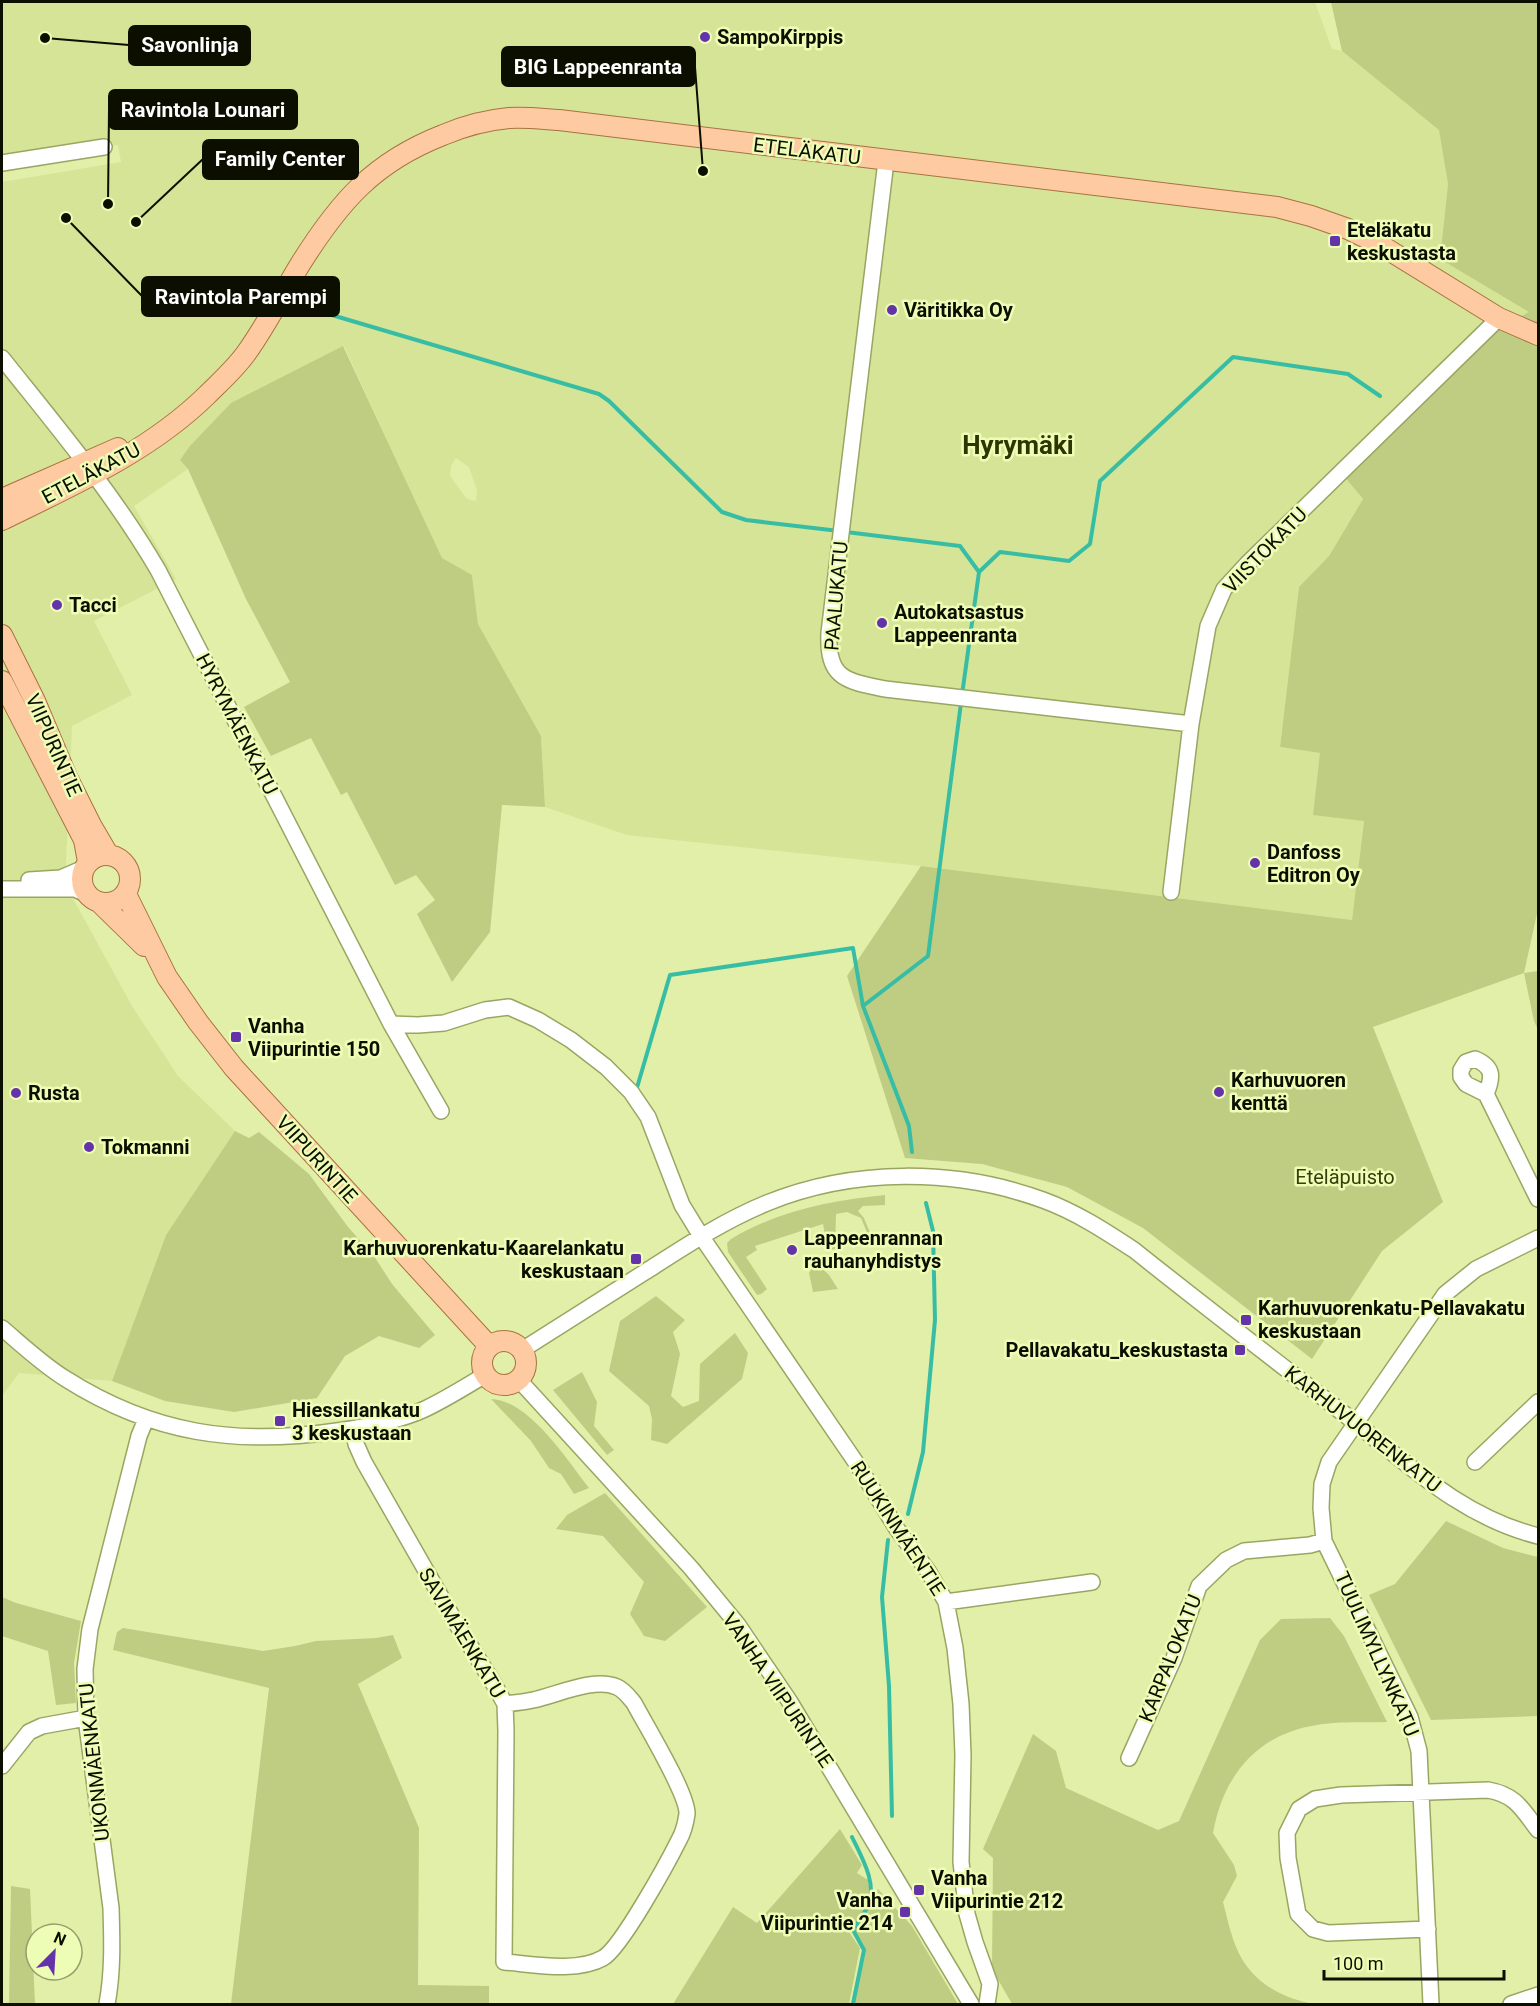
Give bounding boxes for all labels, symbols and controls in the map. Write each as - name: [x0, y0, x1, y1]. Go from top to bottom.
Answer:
- place label: SampoKirppis: [717, 25, 843, 49]
- callout: Savonlinja: [129, 26, 250, 65]
- marker: SampoKirppis: [698, 30, 712, 44]
- text: Savonlinja: [141, 33, 239, 57]
- callout: BIG Lappeenranta: [502, 47, 695, 86]
- text: BIG Lappeenranta: [514, 55, 682, 79]
- callout: Ravintola Lounari: [109, 90, 297, 129]
- text: Ravintola Lounari: [121, 98, 285, 122]
- street label: ETELÄKATU: [752, 133, 862, 169]
- callout: Family Center: [203, 140, 358, 179]
- text: Family Center: [215, 147, 346, 171]
- place label: Eteläkatu keskustasta: [1347, 218, 1456, 265]
- marker: Eteläkatu keskustasta: [1328, 234, 1342, 248]
- callout: Ravintola Parempi: [142, 277, 339, 316]
- text: Ravintola Parempi: [155, 285, 327, 309]
- place label: Väritikka Oy: [904, 298, 1014, 322]
- marker: Väritikka Oy: [885, 303, 899, 317]
- district label: Hyrymäki: [962, 430, 1074, 460]
- street label: ETELÄKATU: [38, 437, 144, 509]
- street label: VIISTOKATU: [1218, 502, 1312, 598]
- street label: PAALUKATU: [819, 540, 853, 652]
- place label: Tacci: [69, 593, 117, 617]
- marker: Tacci: [50, 598, 64, 612]
- place label: Autokatsastus Lappeenranta: [894, 600, 1024, 647]
- marker: Autokatsastus Lappeenranta: [875, 616, 889, 630]
- street label: HYRYMÄENKATU: [191, 649, 283, 799]
- street label: VIIPURINTIE: [21, 690, 87, 800]
- place label: Danfoss Editron Oy: [1267, 840, 1361, 887]
- marker: Danfoss Editron Oy: [1248, 856, 1262, 870]
- place label: Vanha Viipurintie 150: [248, 1014, 380, 1061]
- marker: Vanha Viipurintie 150: [229, 1030, 243, 1044]
- place label: Karhuvuoren kenttä: [1231, 1068, 1346, 1115]
- place label: Rusta: [28, 1081, 80, 1105]
- marker: Karhuvuoren kenttä: [1212, 1085, 1226, 1099]
- marker: Rusta: [9, 1086, 23, 1100]
- street label: VIIPURINTIE: [271, 1110, 363, 1208]
- place label: Tokmanni: [101, 1135, 189, 1159]
- marker: Tokmanni: [82, 1140, 96, 1154]
- park label: Eteläpuisto: [1295, 1165, 1395, 1189]
- place label: Lappeenrannan rauhanyhdistys: [804, 1226, 943, 1273]
- place label: Karhuvuorenkatu-Kaarelankatu keskustaan: [343, 1236, 624, 1283]
- marker: Lappeenrannan rauhanyhdistys: [785, 1243, 799, 1257]
- marker: Karhuvuorenkatu-Kaarelankatu keskustaan: [629, 1252, 643, 1266]
- place label: Karhuvuorenkatu-Pellavakatu keskustaan: [1258, 1296, 1525, 1343]
- marker: Karhuvuorenkatu-Pellavakatu keskustaan: [1239, 1313, 1253, 1327]
- place label: Pellavakatu_keskustasta: [1005, 1338, 1228, 1362]
- marker: Pellavakatu_keskustasta: [1233, 1343, 1247, 1357]
- street label: KARHUVUORENKATU: [1280, 1360, 1446, 1498]
- place label: Hiessillankatu 3 keskustaan: [292, 1398, 420, 1445]
- marker: Hiessillankatu 3 keskustaan: [273, 1414, 287, 1428]
- street label: RUUKINMÄENTIE: [846, 1456, 950, 1600]
- street label: SAVIMÄENKATU: [414, 1563, 510, 1703]
- street label: TUULIMYLLYNKATU: [1330, 1568, 1424, 1740]
- street label: KARPALOKATU: [1134, 1591, 1206, 1725]
- street label: VANHA VIIPURINTIE: [717, 1608, 839, 1772]
- street label: UKONMÄENKATU: [74, 1682, 114, 1842]
- place label: Vanha Viipurintie 212: [931, 1866, 1063, 1913]
- marker: Vanha Viipurintie 212: [912, 1883, 926, 1897]
- place label: Vanha Viipurintie 214: [761, 1888, 893, 1935]
- marker: Vanha Viipurintie 214: [898, 1905, 912, 1919]
- north arrow: [24, 1922, 84, 1982]
- text: N: [51, 1928, 69, 1950]
- scale bar: [1324, 1943, 1504, 1981]
- text: 100 m: [1333, 1953, 1384, 1974]

